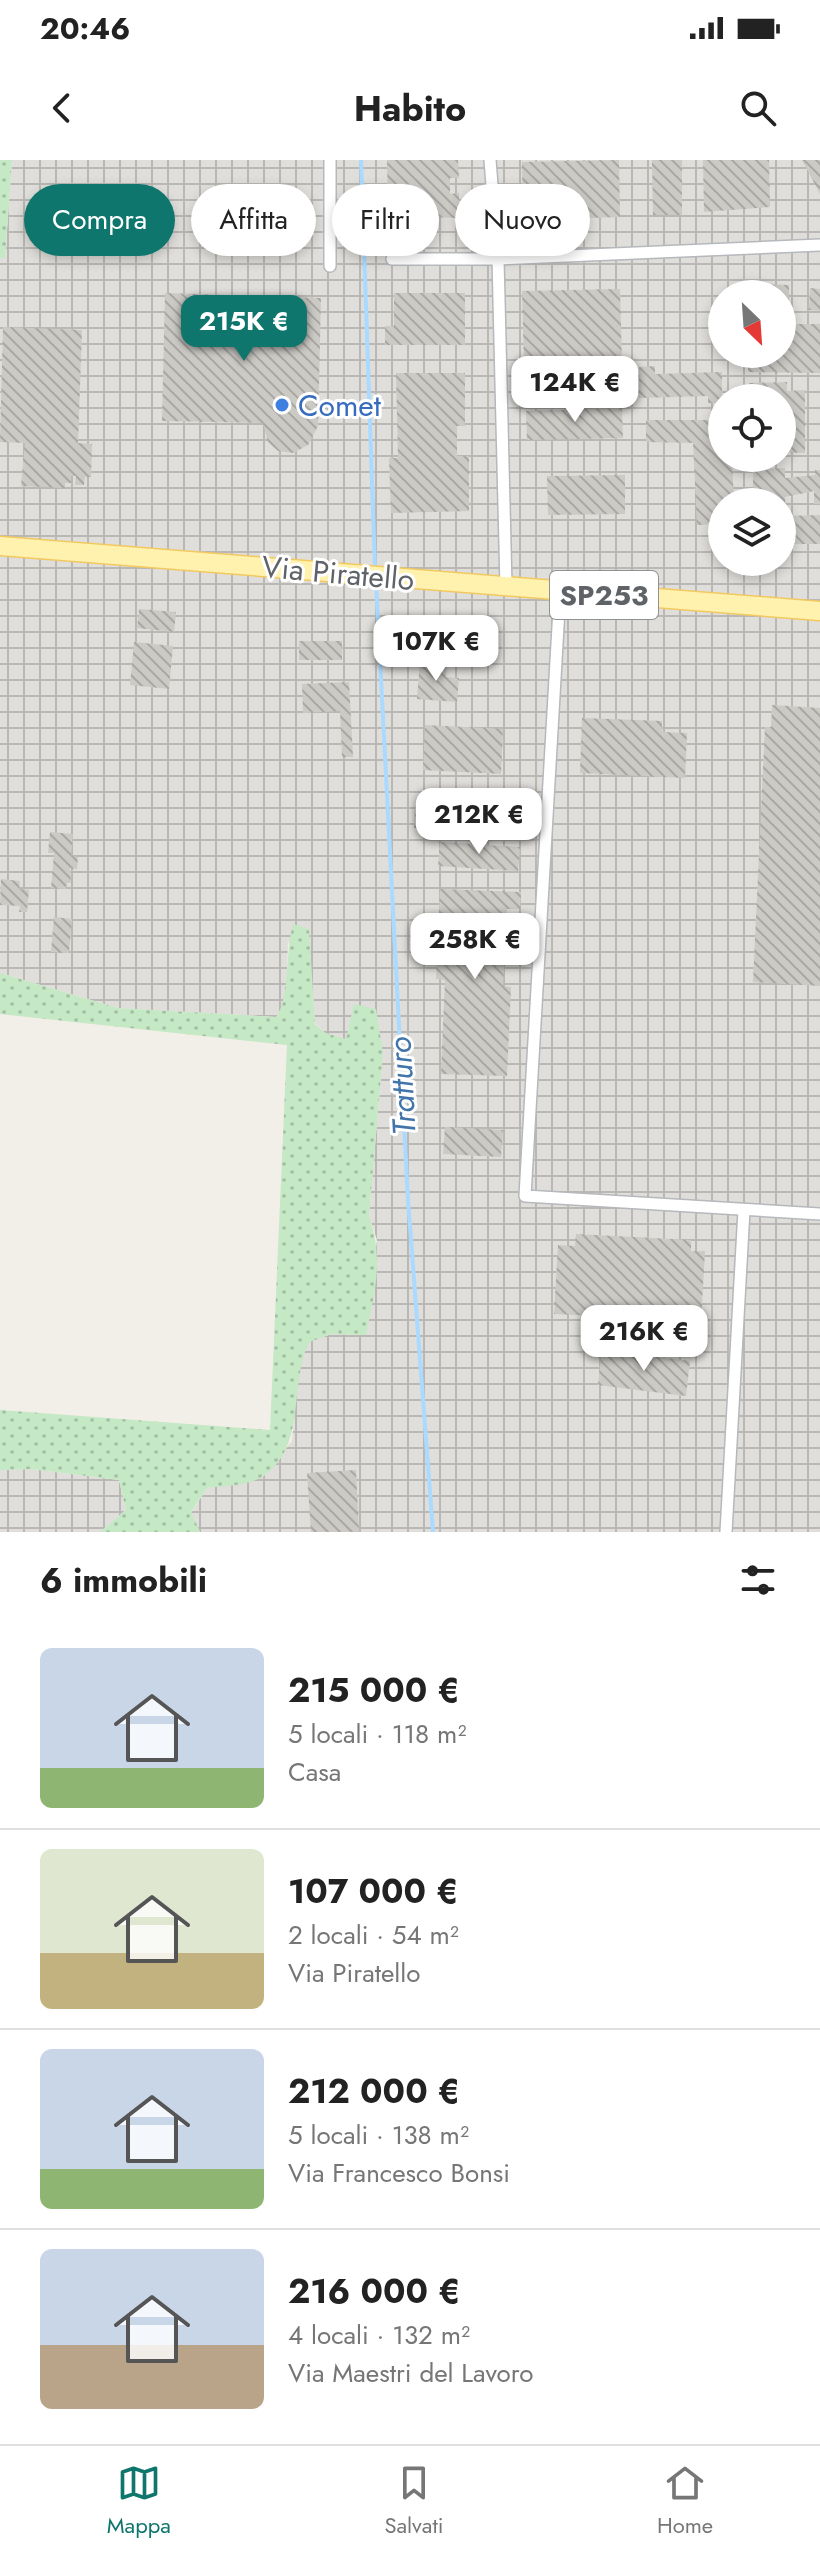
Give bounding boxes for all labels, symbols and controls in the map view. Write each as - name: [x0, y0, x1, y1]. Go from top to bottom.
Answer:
- text: 20:46: [40, 7, 130, 50]
- text: Habito: [354, 82, 466, 134]
- icon: back: [40, 86, 84, 130]
- icon: search: [736, 86, 780, 130]
- chip: Compra: [24, 184, 175, 256]
- chip: Affitta: [191, 184, 316, 256]
- chip: Filtri: [332, 184, 439, 256]
- chip: Nuovo: [455, 184, 590, 256]
- north arrow: [708, 280, 796, 368]
- map controls: [708, 280, 796, 576]
- pin: 215K €: [179, 295, 309, 363]
- text: 215K €: [199, 302, 289, 340]
- pin: 124K €: [510, 356, 640, 424]
- text: 124K €: [529, 363, 621, 401]
- place label: Comet: [298, 384, 382, 427]
- button: locate: [708, 384, 796, 472]
- marker: Comet: [273, 396, 291, 414]
- button: layers: [708, 488, 796, 576]
- street label: Via Piratello: [260, 545, 416, 601]
- road number: SP253: [550, 571, 658, 619]
- pin: 107K €: [371, 615, 501, 683]
- text: 107K €: [391, 622, 481, 660]
- pin: 212K €: [414, 788, 544, 856]
- text: 212K €: [434, 795, 524, 833]
- pin: 258K €: [410, 913, 540, 981]
- text: 258K €: [428, 920, 522, 958]
- water label: Tratturo: [376, 1036, 428, 1136]
- pin: 216K €: [579, 1305, 709, 1373]
- text: 216K €: [599, 1312, 689, 1350]
- text: 6 immobili: [40, 1556, 207, 1605]
- icon: filters: [736, 1558, 780, 1602]
- text: 215 000 €: [288, 1666, 460, 1715]
- icon: home: [104, 1680, 200, 1776]
- text: 5 locali · 118 m²: [288, 1715, 466, 1753]
- text: Casa: [288, 1753, 341, 1791]
- text: 107 000 €: [288, 1867, 459, 1916]
- icon: home: [104, 1881, 200, 1977]
- text: 2 locali · 54 m²: [288, 1916, 459, 1954]
- text: Via Piratello: [288, 1954, 420, 1992]
- text: 212 000 €: [288, 2067, 460, 2116]
- icon: home: [104, 2081, 200, 2177]
- text: 5 locali · 138 m²: [288, 2116, 469, 2154]
- text: Via Francesco Bonsi: [288, 2154, 510, 2192]
- text: 216 000 €: [288, 2267, 461, 2316]
- icon: home: [104, 2281, 200, 2377]
- text: 4 locali · 132 m²: [288, 2316, 470, 2354]
- text: Via Maestri del Lavoro: [288, 2354, 533, 2392]
- tab: Mappa: [107, 2461, 171, 2541]
- tab: Salvati: [384, 2461, 443, 2541]
- tab: Home: [657, 2461, 713, 2541]

